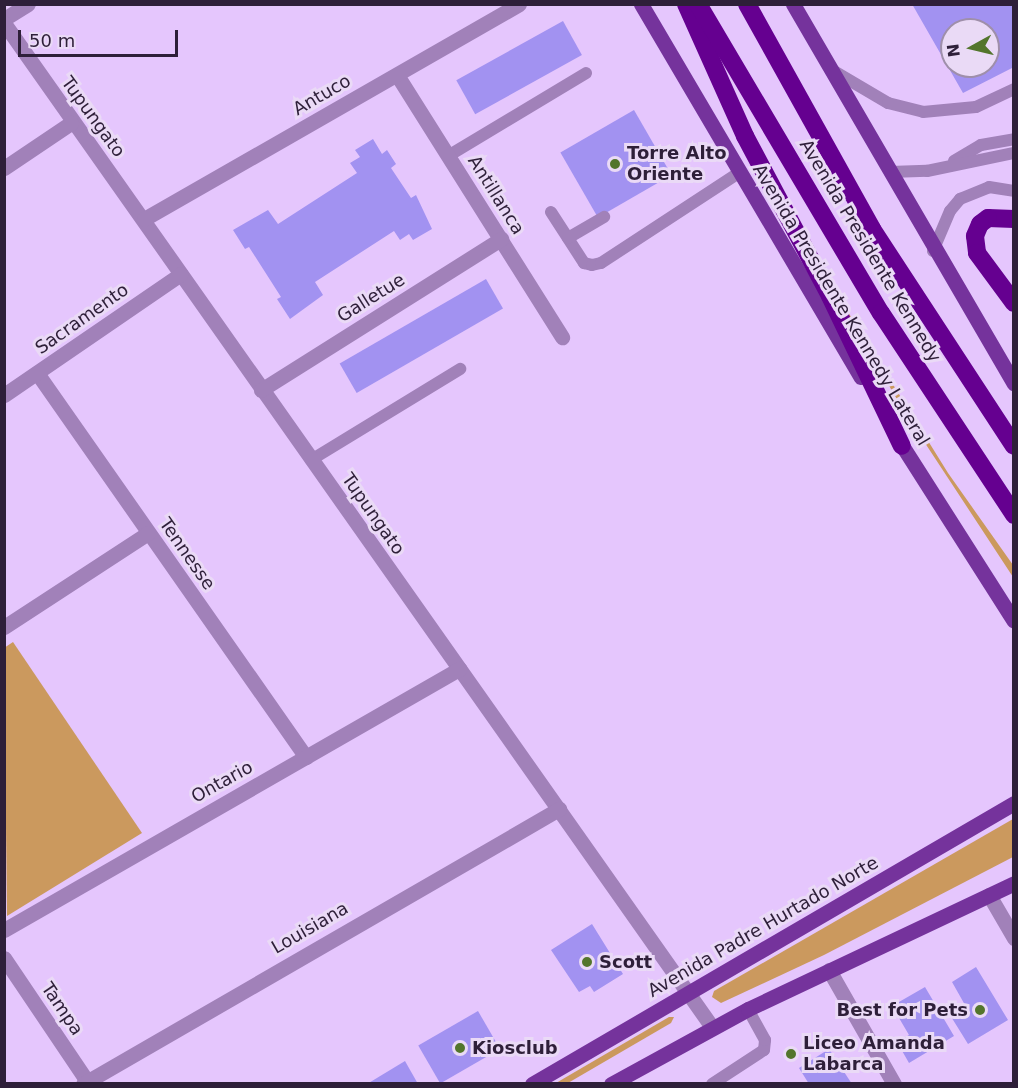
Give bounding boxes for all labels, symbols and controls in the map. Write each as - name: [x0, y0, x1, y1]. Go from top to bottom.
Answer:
- scale bar: [21, 18, 182, 56]
- north arrow: [940, 18, 1000, 78]
- text: 50 m: [29, 30, 75, 51]
- text: N: [943, 42, 964, 58]
- street label: Antuco: [289, 70, 355, 120]
- street label: Tupungato: [57, 72, 129, 162]
- street label: Avenida Presidente Kennedy: [795, 136, 945, 366]
- place label: Torre Alto Oriente: [627, 143, 727, 186]
- street label: Antillanca: [463, 151, 529, 239]
- marker: Torre Alto Oriente: [608, 157, 622, 171]
- street label: Avenida Presidente Kennedy Lateral: [748, 160, 934, 450]
- street label: Galletue: [333, 269, 409, 327]
- street label: Sacramento: [31, 279, 133, 359]
- street label: Tupungato: [337, 469, 409, 559]
- street label: Tennesse: [154, 514, 220, 594]
- street label: Ontario: [187, 756, 257, 808]
- street label: Avenida Padre Hurtado Norte: [644, 852, 882, 1002]
- street label: Louisiana: [268, 897, 352, 959]
- place label: Scott: [599, 951, 652, 973]
- marker: Scott: [580, 955, 594, 969]
- street label: Tampa: [37, 978, 87, 1040]
- place label: Best for Pets: [836, 999, 968, 1021]
- marker: Best for Pets: [973, 1003, 987, 1017]
- place label: Liceo Amanda Labarca: [803, 1033, 945, 1076]
- place label: Kiosclub: [472, 1037, 558, 1059]
- marker: Kiosclub: [453, 1041, 467, 1055]
- marker: Liceo Amanda Labarca: [784, 1047, 798, 1061]

